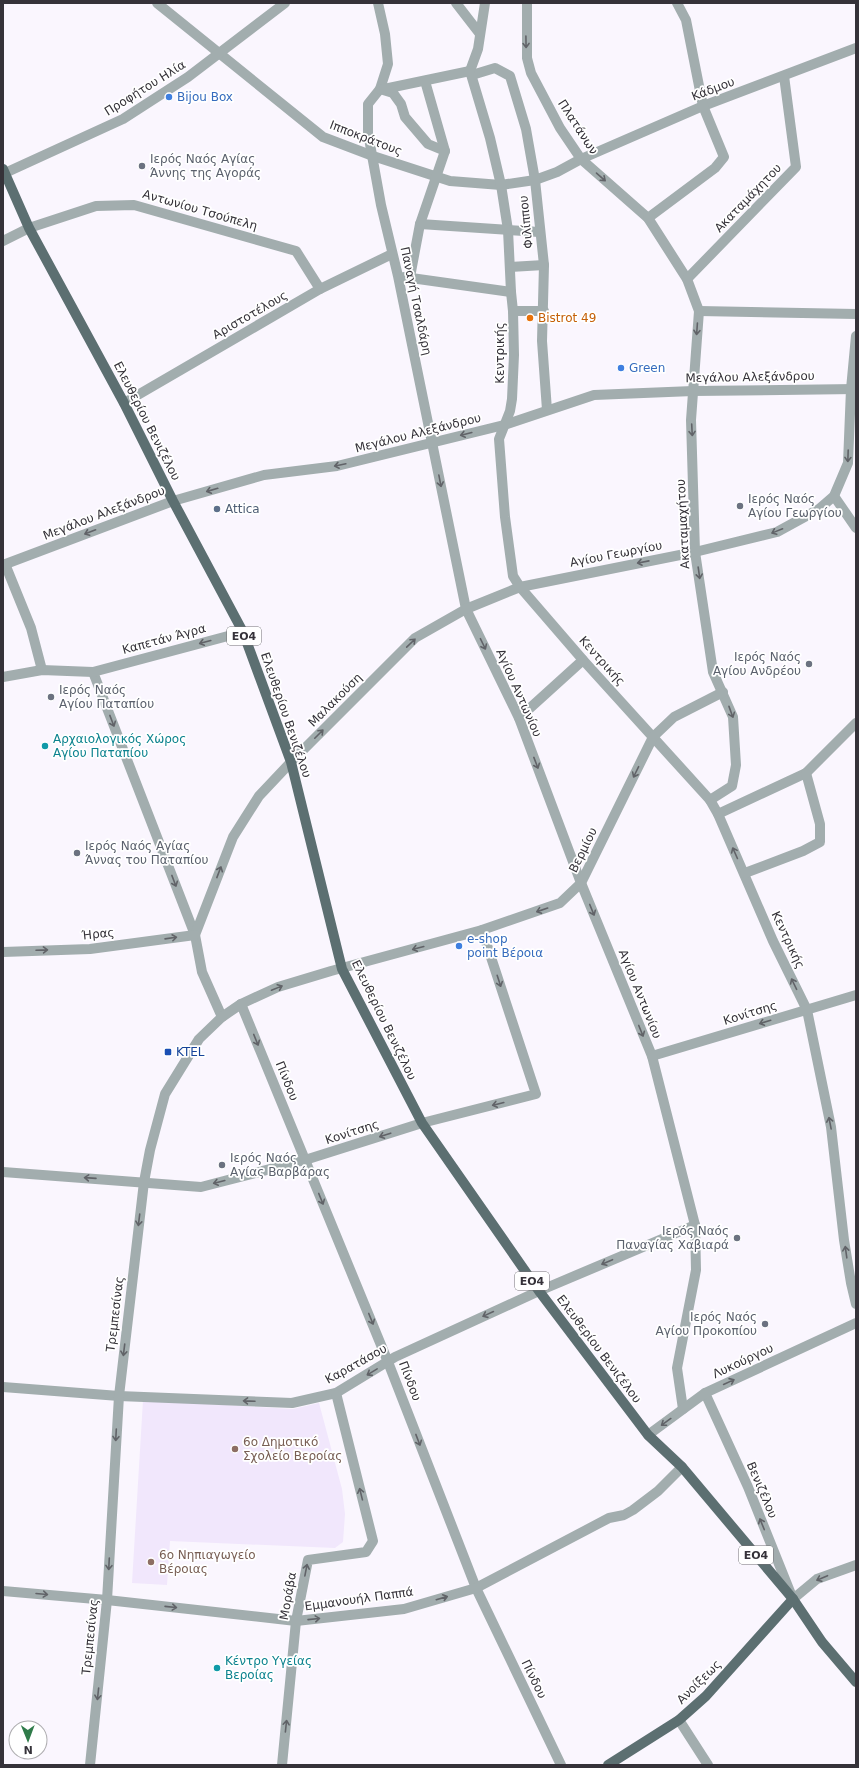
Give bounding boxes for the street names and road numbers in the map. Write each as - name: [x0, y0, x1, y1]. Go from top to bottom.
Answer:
- street label: Προφήτου Ηλία: [102, 57, 188, 119]
- street label: Κάδμου: [689, 74, 737, 104]
- street label: Πλατάνων: [555, 97, 601, 157]
- street label: Ιπποκράτους: [328, 118, 404, 158]
- street label: Ακαταμάχητου: [712, 161, 784, 235]
- street label: Αντωνίου Τσούπελη: [141, 187, 259, 233]
- street label: Φιλίππου: [516, 195, 536, 249]
- street label: Παναγή Τσαλδάρη: [398, 246, 434, 356]
- street label: Αριστοτέλους: [210, 288, 290, 342]
- street label: Κεντρικής: [493, 322, 507, 384]
- street label: Ελευθερίου Βενιζέλου: [111, 359, 183, 483]
- street label: Μεγάλου Αλεξάνδρου: [685, 369, 815, 385]
- street label: Μεγάλου Αλεξάνδρου: [354, 411, 483, 455]
- street label: Ακαταμαχήτου: [674, 479, 692, 569]
- street label: Μεγάλου Αλεξάνδρου: [41, 483, 167, 543]
- street label: Αγίου Γεωργίου: [569, 538, 663, 570]
- street label: Καπετάν Άγρα: [121, 621, 207, 657]
- road number: ΕΟ4: [227, 627, 261, 645]
- street label: Κεντρικής: [576, 633, 628, 689]
- street label: Αγίου Αντωνίου: [493, 647, 545, 739]
- street label: Ελευθερίου Βενιζέλου: [258, 651, 314, 780]
- street label: Μαλακούση: [305, 670, 365, 730]
- street label: Βερμίου: [566, 825, 600, 875]
- street label: Κεντρικής: [769, 909, 807, 971]
- street label: Ήρας: [80, 925, 115, 943]
- street label: Αγίου Αντωνίου: [616, 947, 664, 1041]
- street label: Ελευθερίου Βενιζέλου: [349, 958, 419, 1082]
- street label: Κονίτσης: [721, 998, 779, 1028]
- street label: Πίνδου: [273, 1059, 301, 1103]
- street label: Κονίτσης: [323, 1117, 381, 1147]
- road number: ΕΟ4: [515, 1272, 549, 1290]
- street label: Τρεμπεσίνας: [103, 1275, 127, 1354]
- street label: Ελευθερίου Βενιζέλου: [554, 1292, 644, 1406]
- street label: Καρατάσου: [323, 1341, 389, 1387]
- street label: Λυκούργου: [710, 1341, 776, 1381]
- street label: Πίνδου: [396, 1359, 424, 1403]
- street label: Βενιζέλου: [744, 1460, 780, 1520]
- road number: ΕΟ4: [739, 1546, 773, 1564]
- street label: Μοράβα: [277, 1571, 299, 1621]
- street label: Εμμανουήλ Παππά: [304, 1584, 414, 1614]
- street label: Τρεμπεσίνας: [79, 1598, 101, 1677]
- street label: Πίνδου: [519, 1657, 549, 1701]
- street label: Ανοίξεως: [674, 1657, 724, 1707]

